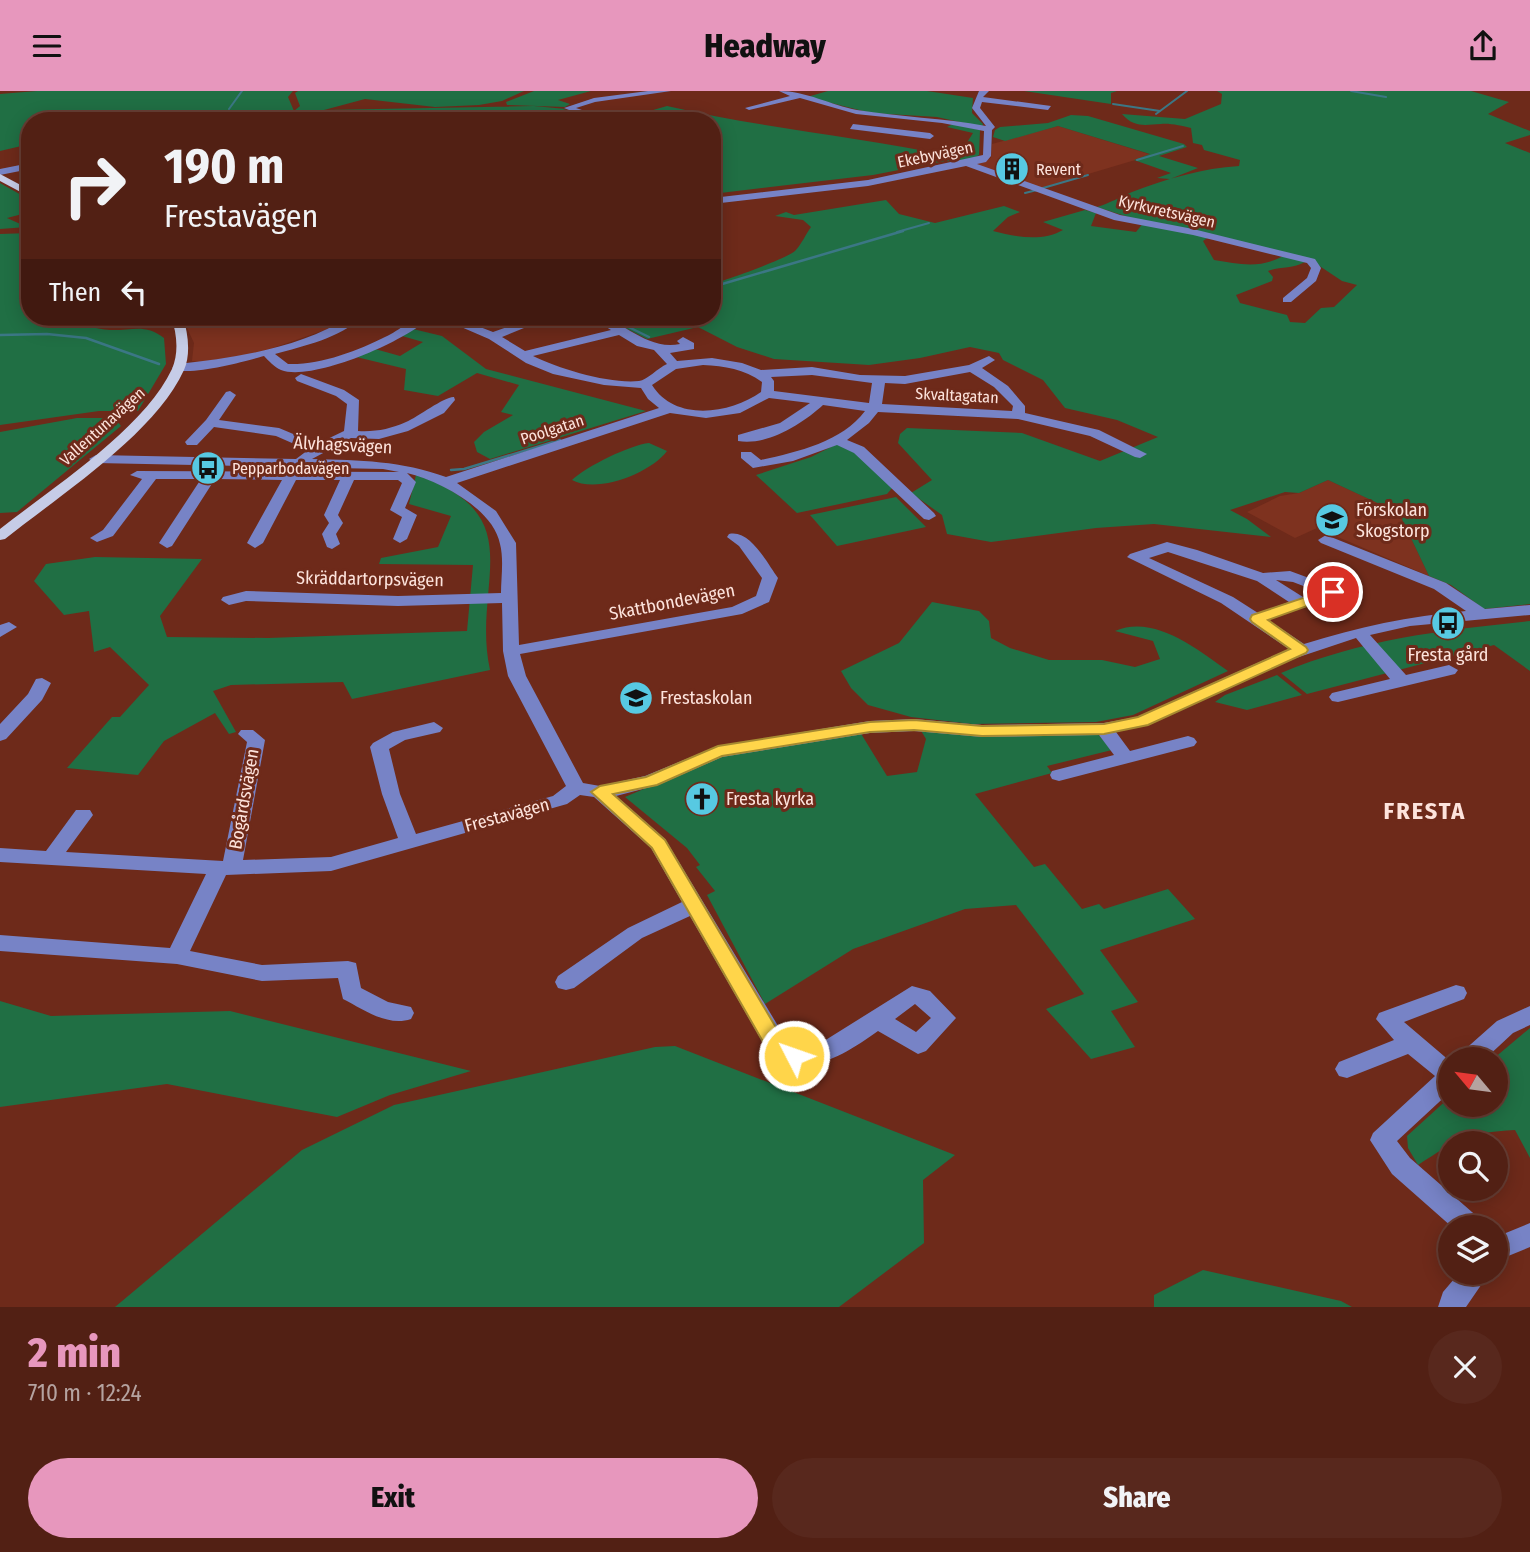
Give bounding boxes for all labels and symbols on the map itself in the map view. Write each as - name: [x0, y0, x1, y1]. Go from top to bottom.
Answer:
- street label: Ekebyvägen: [896, 137, 974, 172]
- building icon: Revent: [993, 150, 1031, 188]
- place label: Revent: [1036, 160, 1082, 179]
- street label: Kyrkvretsvägen: [1117, 191, 1217, 232]
- street label: Vallentunavägen: [56, 383, 149, 469]
- street label: Skvaltagatan: [915, 384, 999, 407]
- street label: Poolgatan: [518, 410, 586, 449]
- street label: Älvhagsvägen: [293, 431, 393, 459]
- bus stop icon: Pepparbodavägen: [189, 449, 227, 487]
- place label: Pepparbodavägen: [232, 459, 349, 478]
- place label: Förskolan Skogstorp: [1356, 499, 1430, 542]
- school or university icon: Förskolan Skogstorp: [1313, 501, 1351, 539]
- pin: [1303, 562, 1363, 622]
- street label: Skräddartorpsvägen: [296, 567, 444, 591]
- street label: Skattbondevägen: [607, 579, 737, 625]
- bus stop icon: Fresta gård: [1429, 604, 1467, 642]
- place label: Fresta gård: [1408, 644, 1488, 666]
- school or university icon: Frestaskolan: [617, 679, 655, 717]
- place label: Frestaskolan: [660, 687, 752, 709]
- street label: Bogårdsvägen: [224, 747, 264, 851]
- church icon: Fresta kyrka: [683, 780, 721, 818]
- place label: Fresta kyrka: [726, 788, 814, 810]
- street label: Frestavägen: [462, 793, 552, 837]
- district label: FRESTA: [1384, 797, 1466, 825]
- position arrow: [757, 1019, 831, 1093]
- north arrow: [1438, 1047, 1508, 1117]

